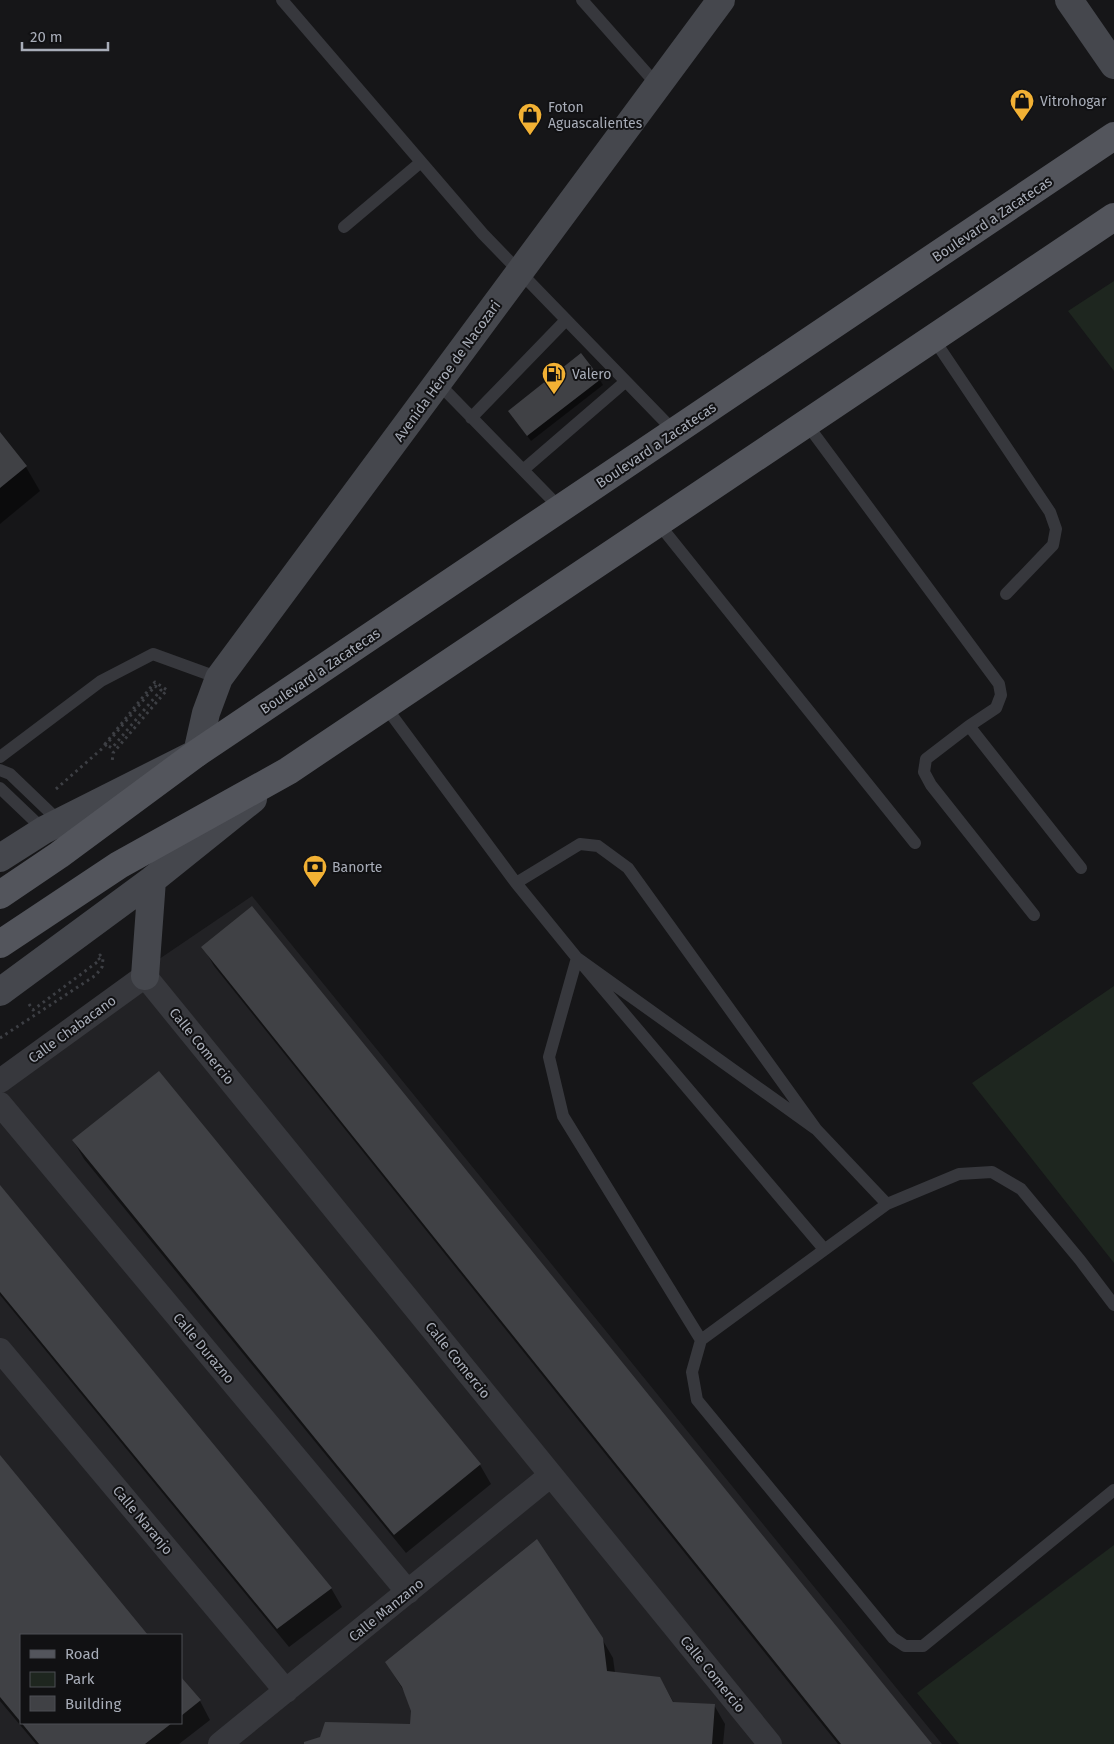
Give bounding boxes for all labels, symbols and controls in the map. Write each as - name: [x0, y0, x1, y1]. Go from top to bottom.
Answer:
- scale bar: [22, 20, 109, 52]
- text: 20 m: [30, 28, 63, 46]
- shop icon: Vitrohogar: [1009, 88, 1035, 122]
- place label: Vitrohogar: [1040, 93, 1107, 110]
- place label: Foton Aguascalientes: [548, 99, 643, 132]
- shop icon: Foton Aguascalientes: [517, 102, 543, 136]
- street label: Boulevard a Zacatecas: [929, 173, 1056, 266]
- street label: Avenida Héroe de Nacozari: [390, 297, 504, 445]
- fuel station icon: Valero: [541, 361, 567, 395]
- place label: Valero: [572, 366, 612, 383]
- street label: Boulevard a Zacatecas: [593, 399, 720, 492]
- street label: Boulevard a Zacatecas: [257, 625, 384, 718]
- bank icon: Banorte: [302, 854, 328, 888]
- place label: Banorte: [332, 859, 382, 876]
- street label: Calle Chabacano: [25, 992, 120, 1067]
- street label: Calle Comercio: [165, 1005, 238, 1088]
- street label: Calle Durazno: [169, 1310, 238, 1387]
- street label: Calle Comercio: [421, 1319, 494, 1402]
- street label: Calle Naranjo: [109, 1482, 176, 1558]
- street label: Calle Manzano: [346, 1575, 427, 1646]
- street label: Calle Comercio: [676, 1633, 749, 1716]
- legend: [20, 1634, 182, 1724]
- text: Road: [65, 1645, 100, 1663]
- text: Park: [65, 1670, 95, 1688]
- text: Building: [65, 1695, 121, 1713]

